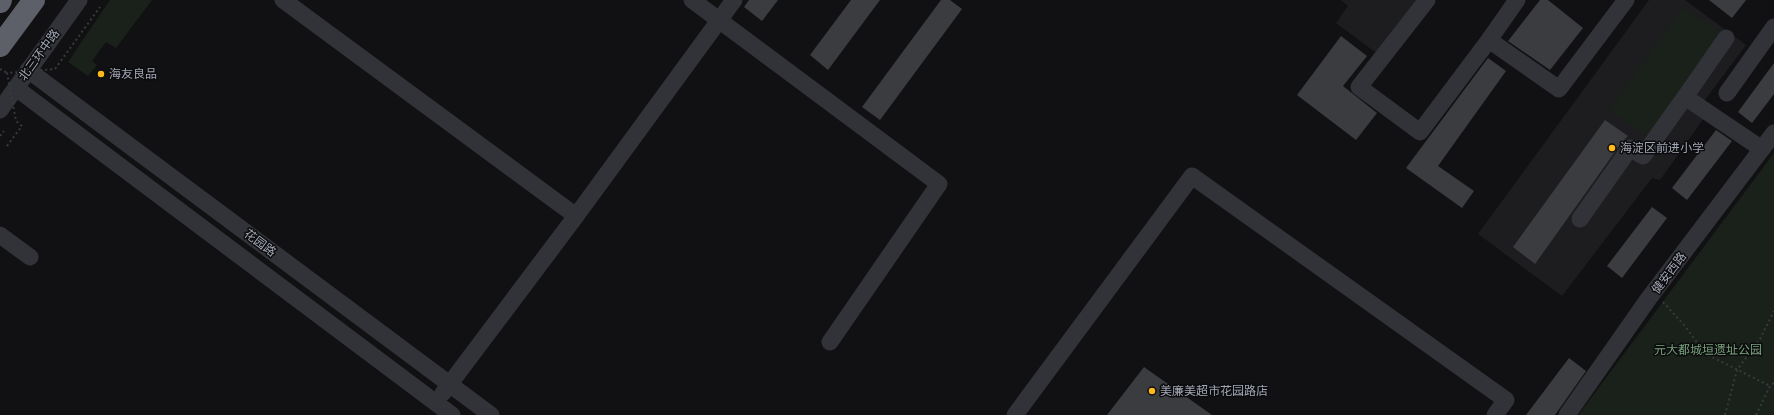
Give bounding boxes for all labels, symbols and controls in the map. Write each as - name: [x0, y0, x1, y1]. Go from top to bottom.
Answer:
- street label: 北三环中路: [16, 27, 62, 83]
- place label: 海友良品: [109, 67, 157, 81]
- marker: 海友良品: [96, 69, 106, 79]
- place label: 海淀区前进小学: [1620, 141, 1704, 155]
- marker: 海淀区前进小学: [1607, 143, 1617, 153]
- street label: 花园路: [241, 227, 279, 259]
- street label: 健安西路: [1649, 250, 1689, 296]
- park label: 元大都城垣遗址公园: [1654, 343, 1762, 357]
- place label: 美廉美超市花园路店: [1160, 384, 1268, 398]
- marker: 美廉美超市花园路店: [1147, 386, 1157, 396]

